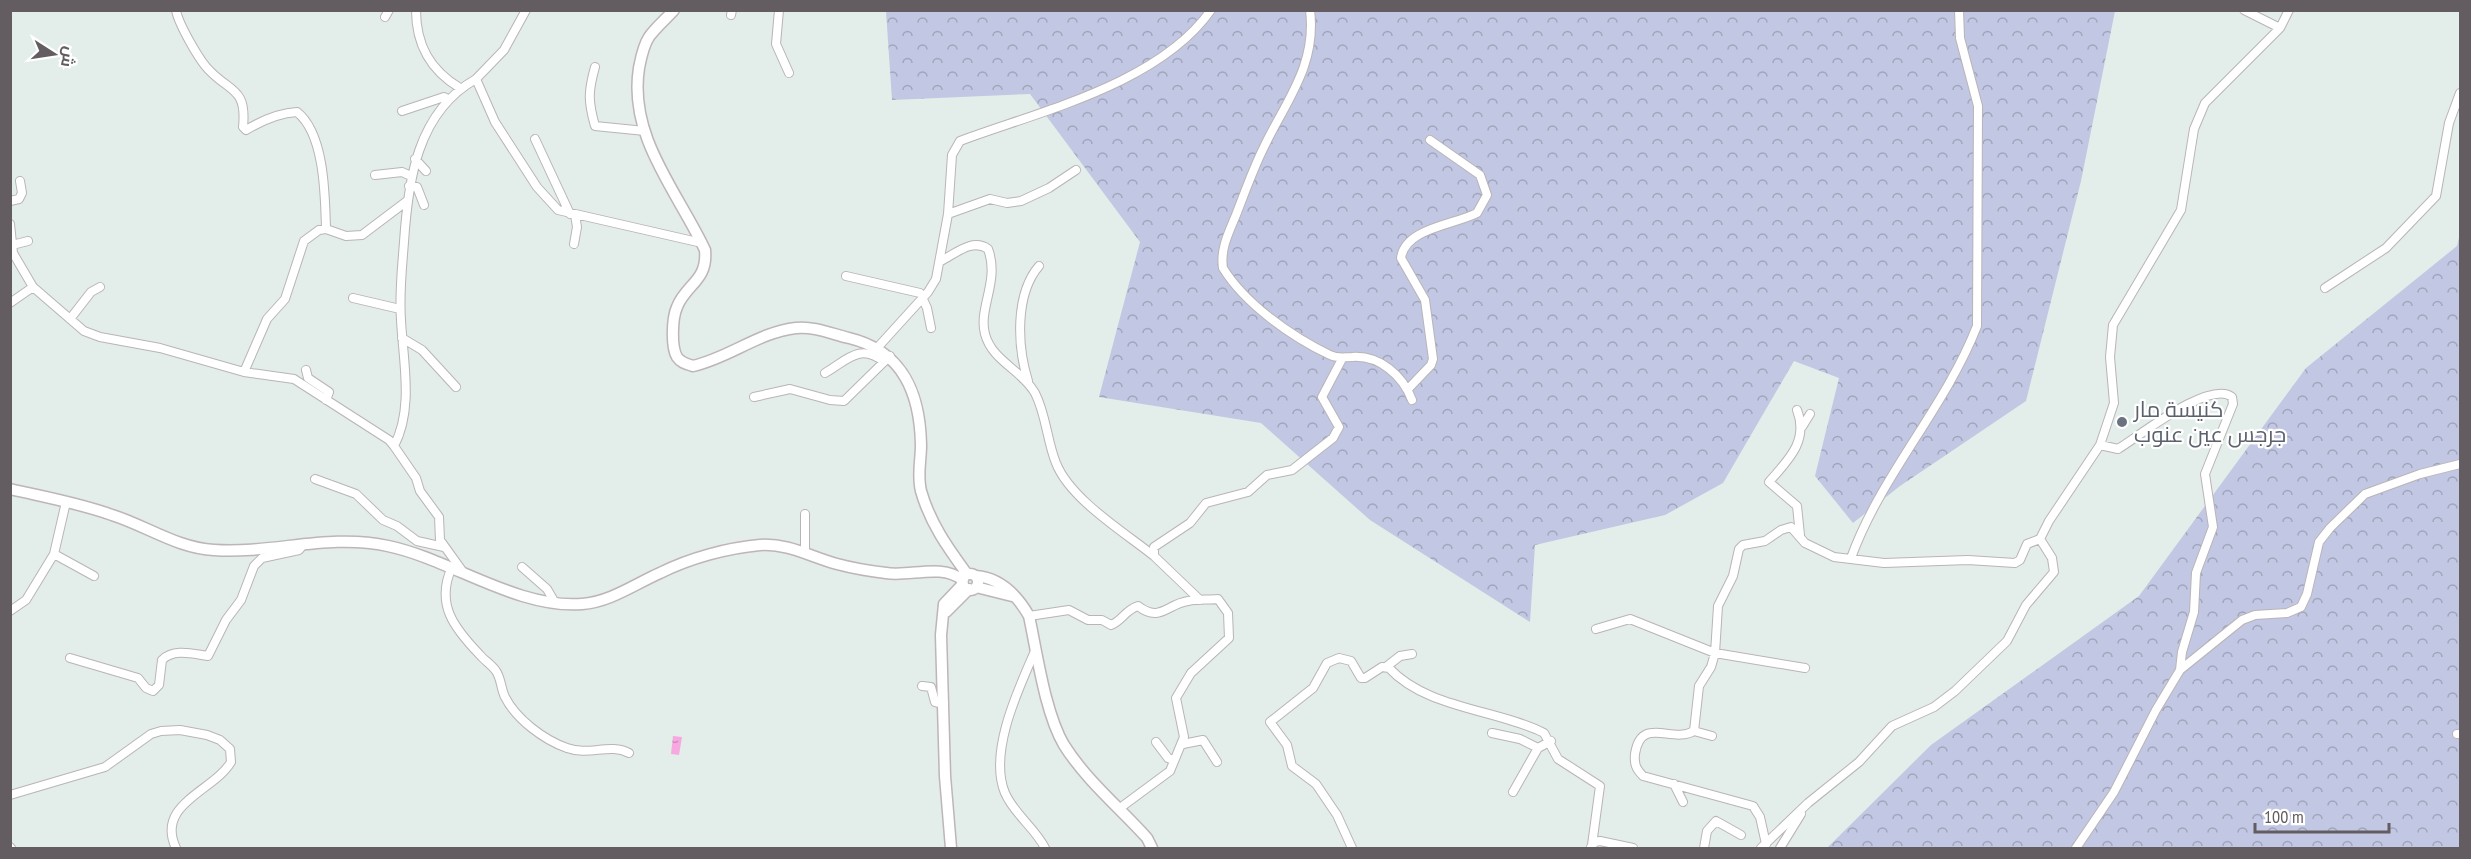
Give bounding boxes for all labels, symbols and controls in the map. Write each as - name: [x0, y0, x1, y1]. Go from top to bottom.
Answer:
- north arrow: [24, 24, 84, 84]
- text: ش: [57, 45, 81, 69]
- place label: كنيسة مار جرجس عين عنوب: [2132, 395, 2286, 448]
- marker: كنيسة مار جرجس عين عنوب: [2115, 415, 2129, 429]
- scale bar: [2255, 796, 2388, 834]
- text: 100 m: [2264, 805, 2304, 828]

